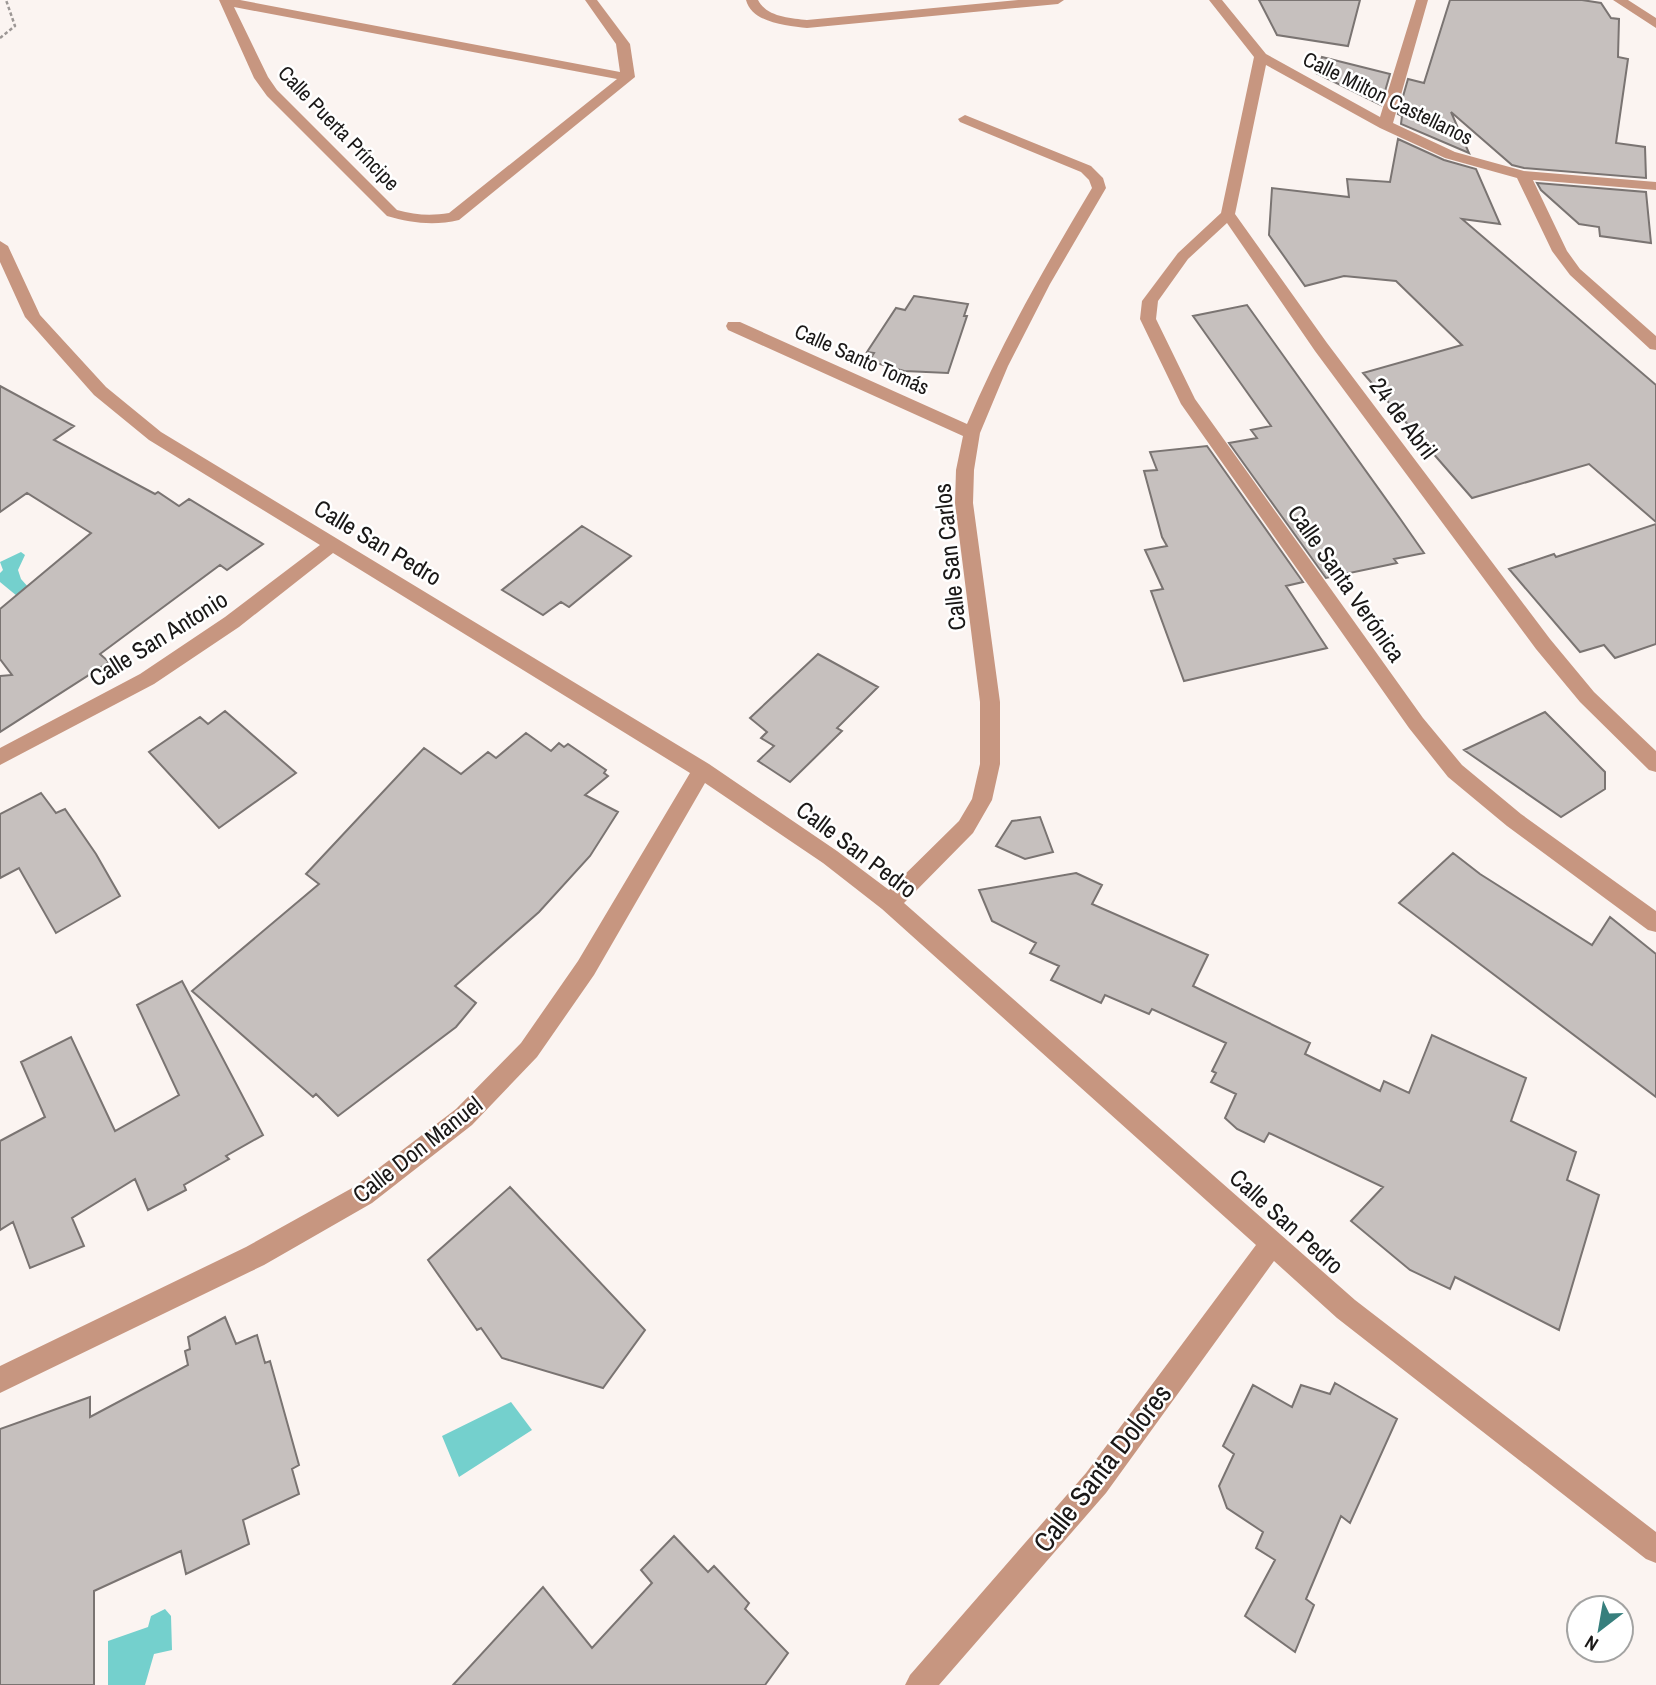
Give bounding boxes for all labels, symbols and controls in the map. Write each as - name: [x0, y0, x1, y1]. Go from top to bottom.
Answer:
- street label: Calle Milton Castellanos: [1298, 44, 1478, 152]
- street label: Calle Puerta Príncipe: [272, 59, 406, 197]
- street label: Calle Santo Tomás: [790, 316, 934, 402]
- street label: 24 de Abril: [1363, 371, 1445, 465]
- street label: Calle San Carlos: [925, 482, 973, 632]
- street label: Calle San Pedro: [308, 491, 448, 593]
- street label: Calle Santa Verónica: [1281, 498, 1413, 668]
- street label: Calle San Antonio: [83, 583, 233, 693]
- street label: Calle San Pedro: [790, 793, 924, 905]
- street label: Calle Don Manuel: [346, 1088, 488, 1210]
- street label: Calle San Pedro: [1223, 1161, 1351, 1281]
- street label: Calle Santa Dolores: [1024, 1376, 1180, 1560]
- north arrow: [1565, 1594, 1635, 1664]
- text: N: [1580, 1630, 1603, 1658]

